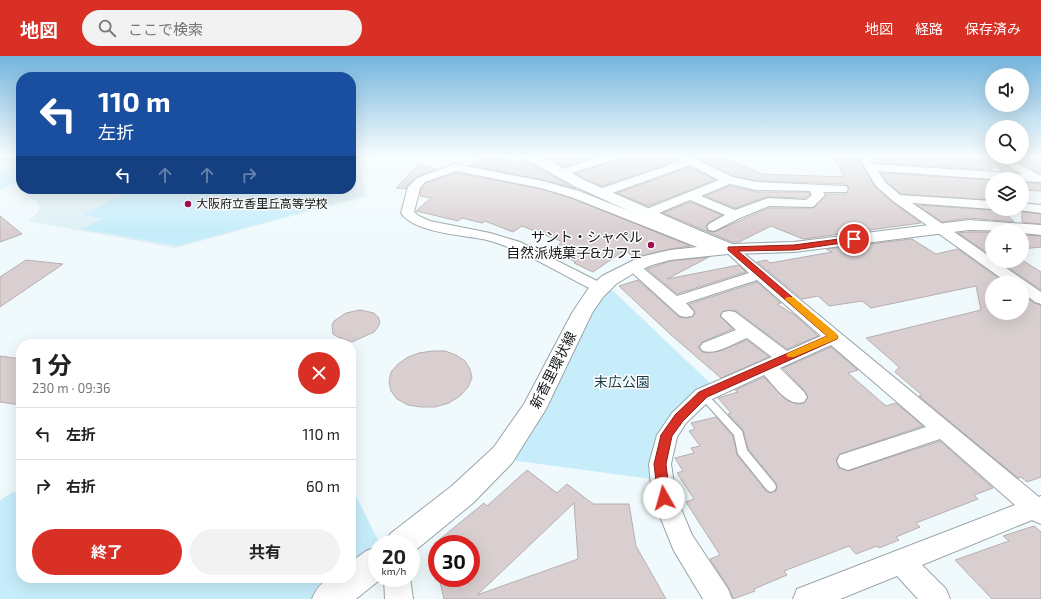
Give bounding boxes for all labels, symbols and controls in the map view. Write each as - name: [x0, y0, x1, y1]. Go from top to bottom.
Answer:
- search box: [82, 10, 362, 46]
- icon: search: [96, 17, 118, 39]
- text: 地図: [20, 18, 58, 41]
- text: ここで検索: [128, 20, 203, 38]
- text: 地図: [865, 20, 893, 37]
- text: 経路: [915, 20, 943, 37]
- text: 保存済み: [965, 20, 1021, 37]
- map controls: [985, 68, 1029, 320]
- button: sound: [985, 68, 1029, 112]
- text: 110 m: [98, 84, 171, 118]
- icon: left: [32, 88, 84, 140]
- button: search: [985, 120, 1029, 164]
- text: 左折: [98, 121, 134, 143]
- icon: left: [112, 164, 134, 186]
- icon: ahead: [154, 164, 176, 186]
- icon: ahead: [196, 164, 218, 186]
- icon: right: [238, 164, 260, 186]
- button: layers: [985, 172, 1029, 216]
- place label: 大阪府立香里丘高等学校: [196, 196, 328, 210]
- marker: 大阪府立香里丘高等学校: [183, 199, 193, 209]
- pin: [837, 222, 871, 256]
- button: +: [985, 224, 1029, 268]
- place label: サント・シャペル 自然派焼菓子&カフェ: [506, 228, 643, 261]
- icon: arrive: [843, 228, 865, 250]
- marker: サント・シャペル 自然派焼菓子&カフェ: [646, 240, 656, 250]
- button: −: [985, 276, 1029, 320]
- street label: 新香里環状線: [526, 328, 579, 411]
- text: 1 分: [32, 350, 72, 379]
- button: close: [298, 352, 340, 394]
- park label: 末広公園: [594, 373, 650, 390]
- text: 230 m · 09:36: [32, 380, 111, 396]
- icon: left: [32, 423, 54, 445]
- text: 左折: [66, 425, 96, 443]
- text: 110 m: [303, 425, 340, 443]
- icon: right: [32, 475, 54, 497]
- text: 右折: [66, 477, 96, 495]
- text: 60 m: [306, 477, 340, 495]
- position arrow: [643, 477, 685, 519]
- button: 終了: [32, 529, 182, 575]
- button: 共有: [190, 529, 340, 575]
- speed limit sign: 30: [428, 535, 480, 587]
- text: 20: [382, 544, 406, 568]
- text: km/h: [382, 565, 406, 577]

